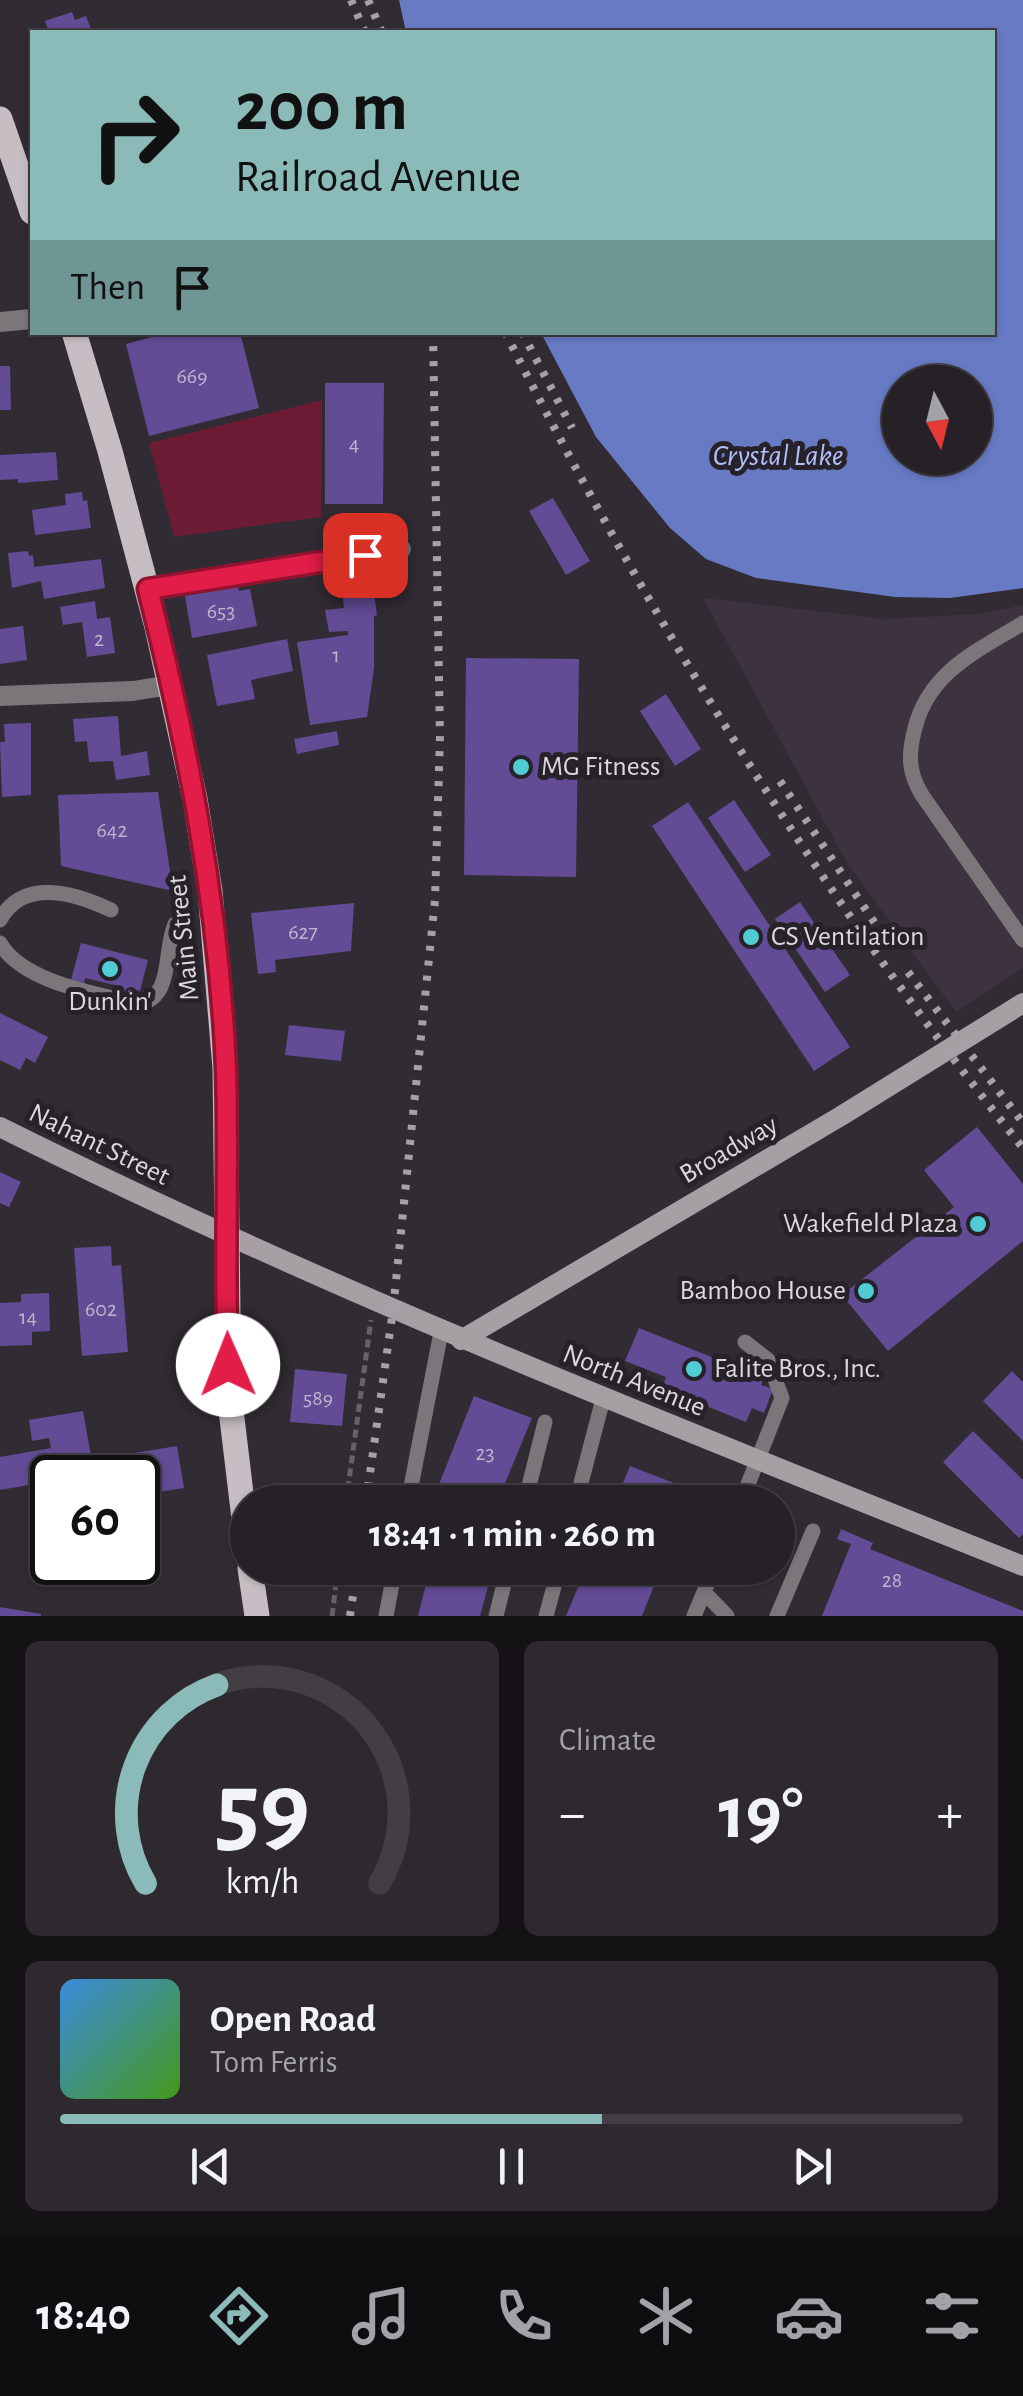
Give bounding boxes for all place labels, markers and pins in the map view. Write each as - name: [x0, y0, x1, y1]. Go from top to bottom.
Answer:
- pin: [323, 513, 408, 598]
- place label: MG Fitness: [541, 753, 660, 781]
- marker: MG Fitness: [510, 756, 532, 778]
- place label: CS Ventilation: [771, 923, 925, 951]
- marker: CS Ventilation: [740, 926, 762, 948]
- marker: Dunkin': [99, 958, 121, 980]
- place label: Dunkin': [68, 988, 152, 1016]
- place label: Wakefield Plaza: [783, 1210, 958, 1238]
- marker: Wakefield Plaza: [967, 1213, 989, 1235]
- place label: Bamboo House: [680, 1277, 846, 1305]
- marker: Bamboo House: [855, 1280, 877, 1302]
- place label: Falite Bros., Inc.: [714, 1355, 881, 1383]
- marker: Falite Bros., Inc.: [683, 1358, 705, 1380]

